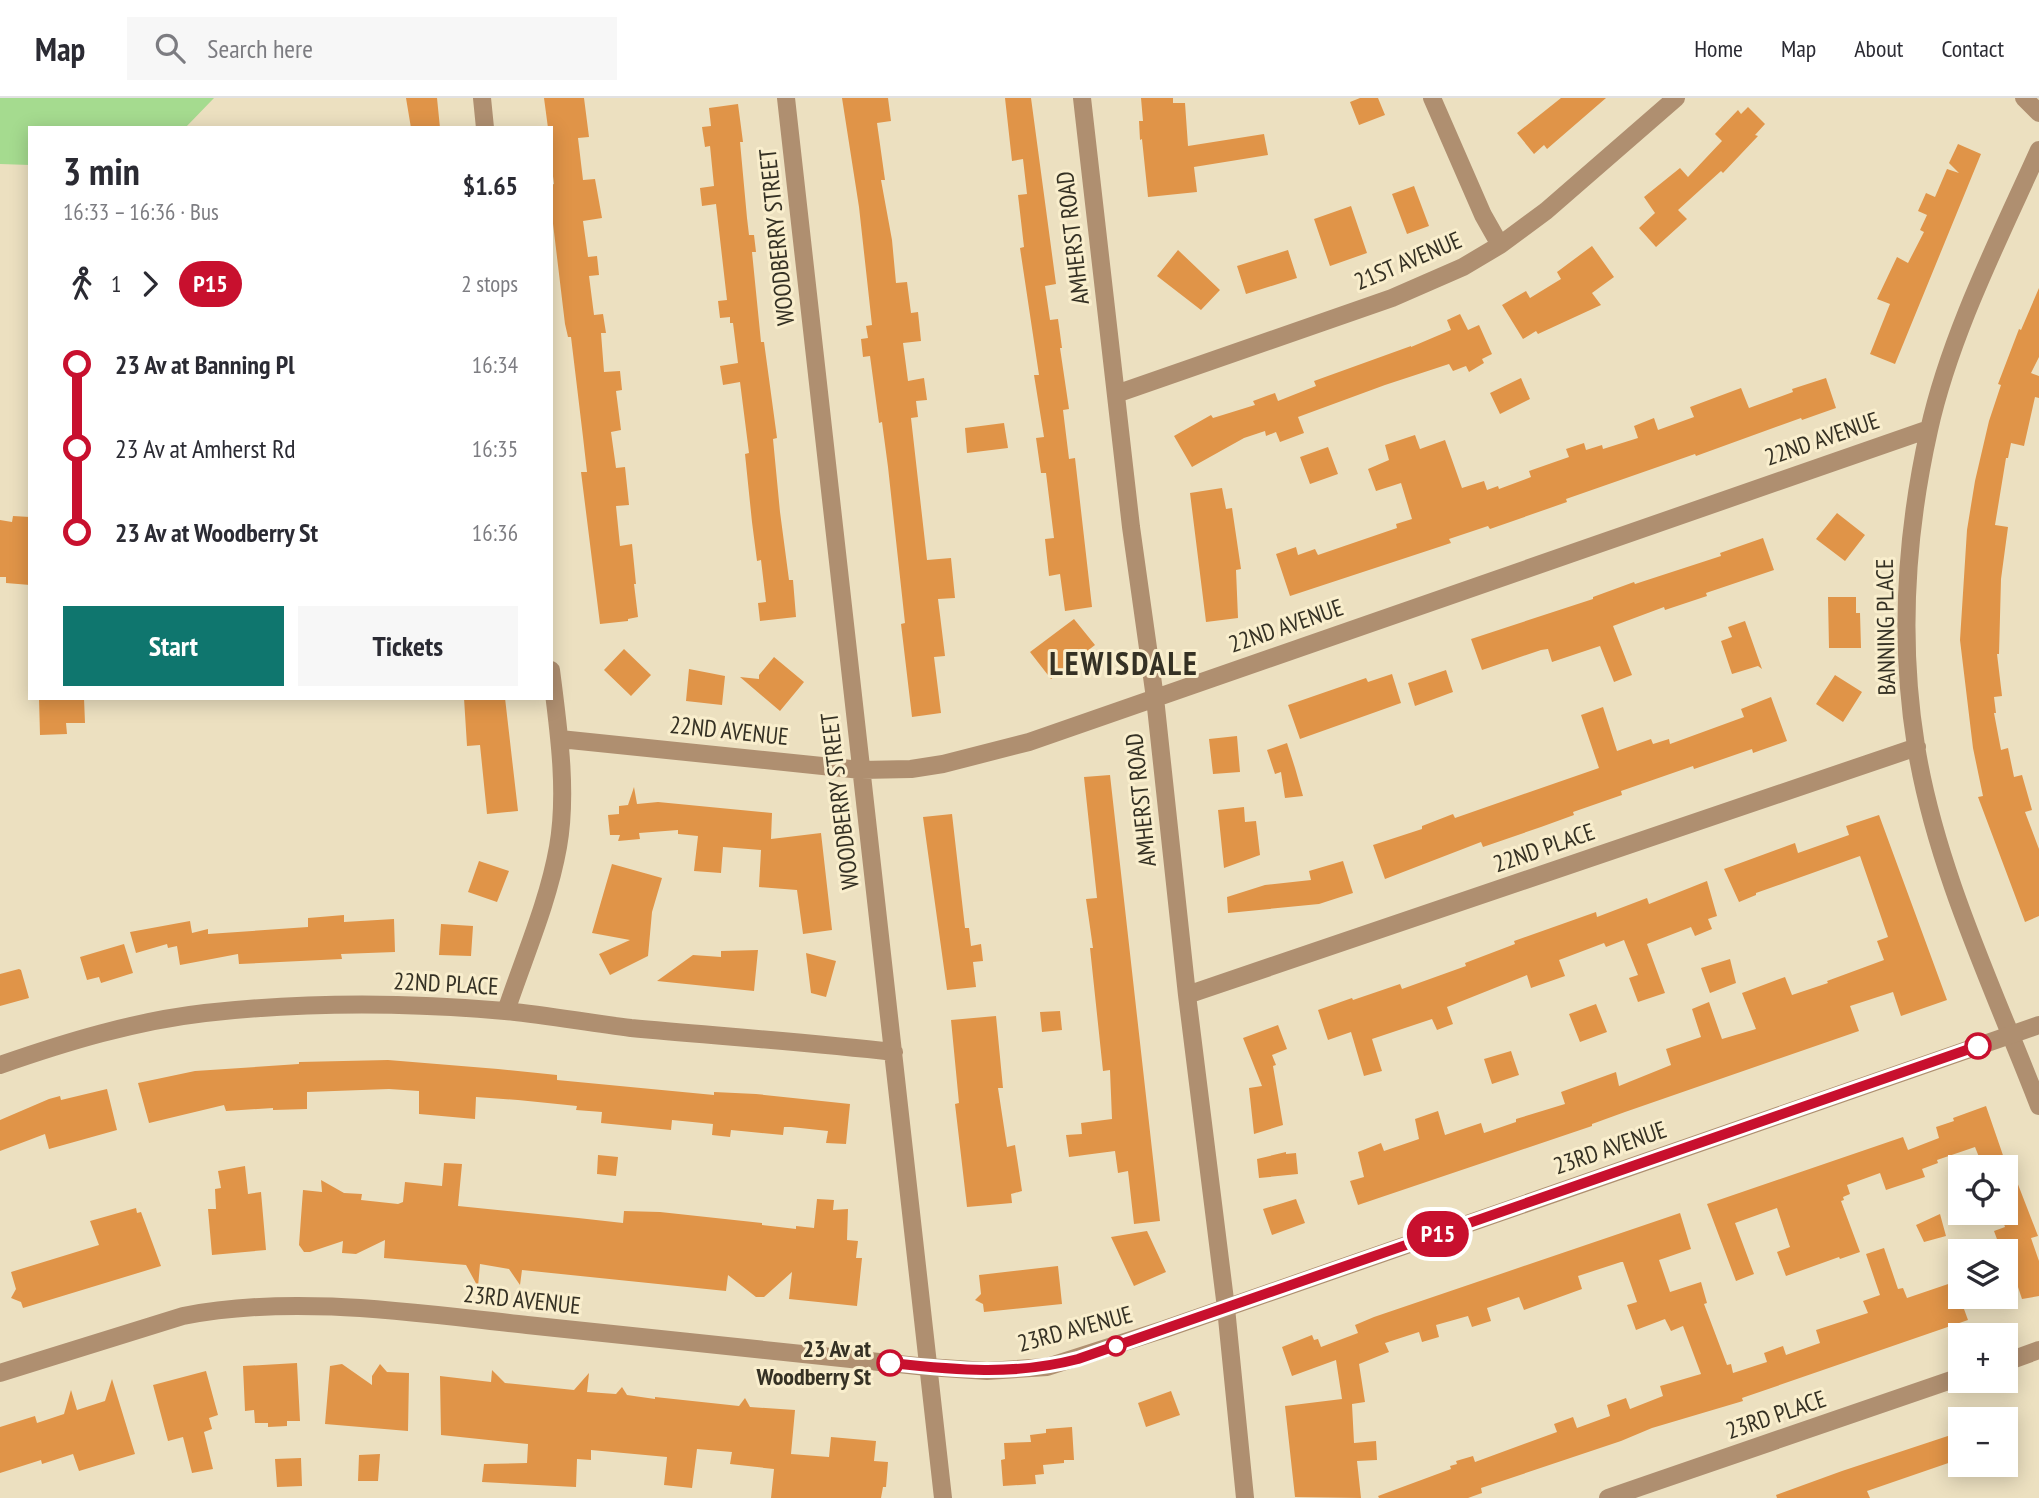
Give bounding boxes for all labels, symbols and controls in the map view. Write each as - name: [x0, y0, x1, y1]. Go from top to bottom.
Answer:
- search box: [127, 17, 617, 80]
- text: Map: [35, 27, 85, 70]
- icon: search: [151, 29, 189, 67]
- text: Search here: [207, 32, 313, 65]
- text: Home: [1694, 33, 1743, 64]
- text: Map: [1781, 33, 1816, 64]
- text: About: [1854, 33, 1903, 64]
- text: Contact: [1941, 33, 2004, 64]
- text: 3 min: [63, 146, 140, 195]
- street label: WOODBERRY STREET: [752, 147, 801, 327]
- text: $1.65: [463, 169, 518, 202]
- street label: AMHERST ROAD: [1049, 170, 1096, 307]
- text: 16:33 – 16:36 · Bus: [63, 197, 219, 226]
- street label: 21ST AVENUE: [1349, 224, 1466, 297]
- icon: walk: [63, 265, 101, 303]
- icon: forward: [131, 265, 169, 303]
- text: P15: [193, 268, 228, 299]
- text: 1: [111, 269, 121, 298]
- text: 2 stops: [461, 269, 518, 298]
- text: 23 Av at Banning Pl: [115, 348, 295, 381]
- text: 16:34: [472, 350, 518, 379]
- street label: 22ND AVENUE: [1760, 404, 1883, 473]
- text: 23 Av at Amherst Rd: [115, 432, 296, 465]
- text: 16:35: [472, 434, 518, 463]
- text: 23 Av at Woodberry St: [115, 516, 318, 549]
- text: 16:36: [472, 518, 518, 547]
- street label: BANNING PLACE: [1869, 558, 1902, 696]
- street label: 22ND AVENUE: [1224, 591, 1347, 660]
- button: Start: [63, 606, 284, 686]
- button: Tickets: [298, 606, 518, 686]
- district label: LEWISDALE: [1049, 642, 1199, 684]
- street label: 22ND AVENUE: [668, 709, 790, 752]
- street label: WOODBERRY STREET: [813, 711, 866, 891]
- street label: AMHERST ROAD: [1118, 732, 1163, 868]
- street label: 22ND PLACE: [1489, 816, 1599, 879]
- street label: 22ND PLACE: [393, 965, 499, 1002]
- unlabelled marker: [1965, 1033, 1991, 1059]
- street label: 23RD AVENUE: [1549, 1114, 1671, 1181]
- map controls: [1948, 1155, 2018, 1477]
- button: locate: [1948, 1155, 2018, 1225]
- line badge: P15: [1398, 1211, 1478, 1257]
- text: P15: [1421, 1218, 1455, 1249]
- button: layers: [1948, 1239, 2018, 1309]
- street label: 23RD AVENUE: [462, 1278, 582, 1321]
- street label: 23RD AVENUE: [1014, 1298, 1136, 1359]
- button: +: [1948, 1323, 2018, 1393]
- place label: 23 Av at Woodberry St: [756, 1333, 871, 1392]
- unlabelled marker: [1106, 1336, 1126, 1356]
- marker: 23 Av at Woodberry St: [877, 1350, 903, 1376]
- street label: 23RD PLACE: [1722, 1383, 1830, 1446]
- button: −: [1948, 1407, 2018, 1477]

